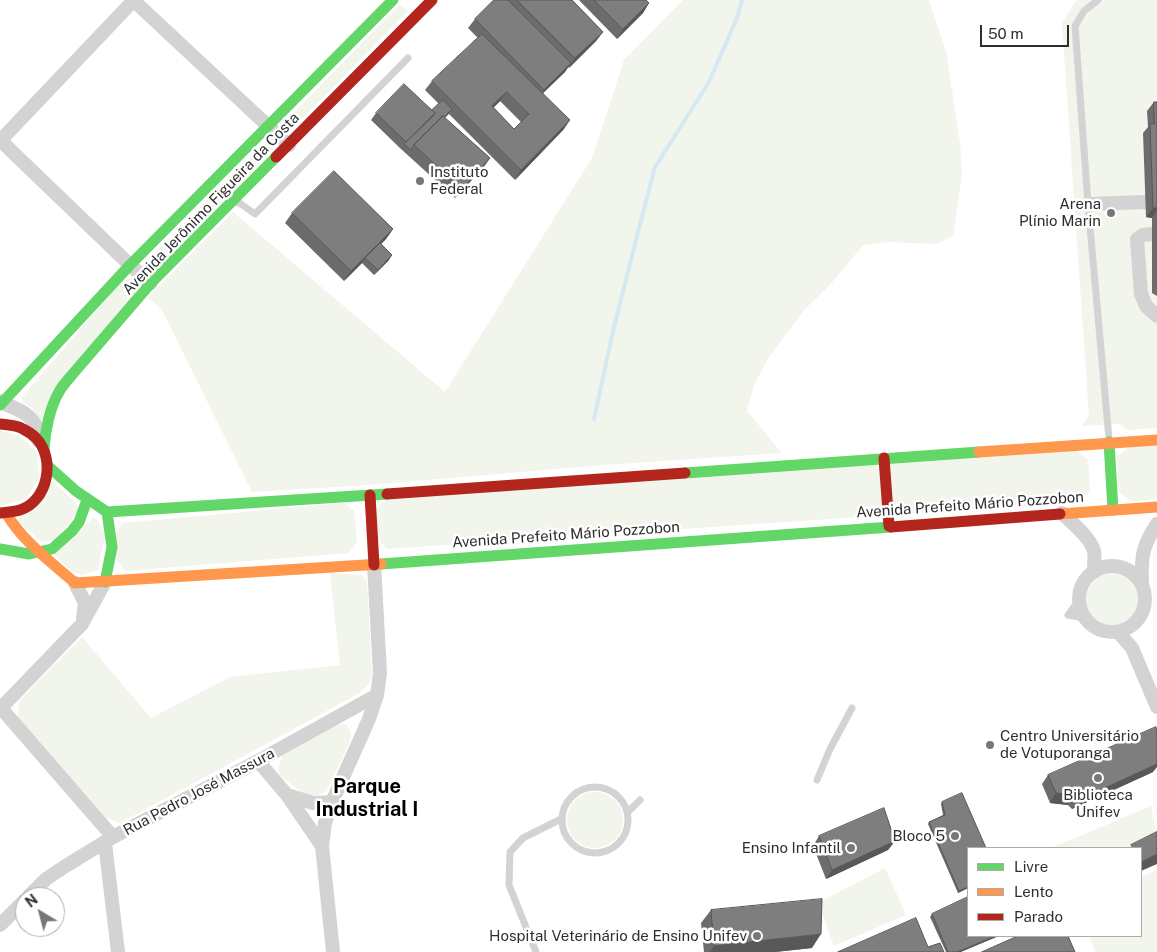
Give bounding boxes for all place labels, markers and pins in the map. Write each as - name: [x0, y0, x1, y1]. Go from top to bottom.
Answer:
- place label: Instituto Federal: [430, 163, 488, 198]
- marker: Instituto Federal: [414, 175, 426, 187]
- place label: Arena Plínio Marin: [1019, 195, 1101, 230]
- marker: Arena Plínio Marin: [1105, 207, 1117, 219]
- place label: Centro Universitário de Votuporanga: [1000, 727, 1139, 762]
- marker: Centro Universitário de Votuporanga: [984, 739, 996, 751]
- marker: Biblioteca Unifev: [1092, 772, 1104, 784]
- place label: Biblioteca Unifev: [1063, 786, 1133, 821]
- place label: Bloco 5: [892, 827, 945, 845]
- marker: Bloco 5: [949, 830, 961, 842]
- place label: Ensino Infantil: [742, 839, 841, 857]
- marker: Ensino Infantil: [845, 842, 857, 854]
- place label: Hospital Veterinário de Ensino Unifev: [489, 927, 747, 945]
- marker: Hospital Veterinário de Ensino Unifev: [751, 930, 763, 942]

